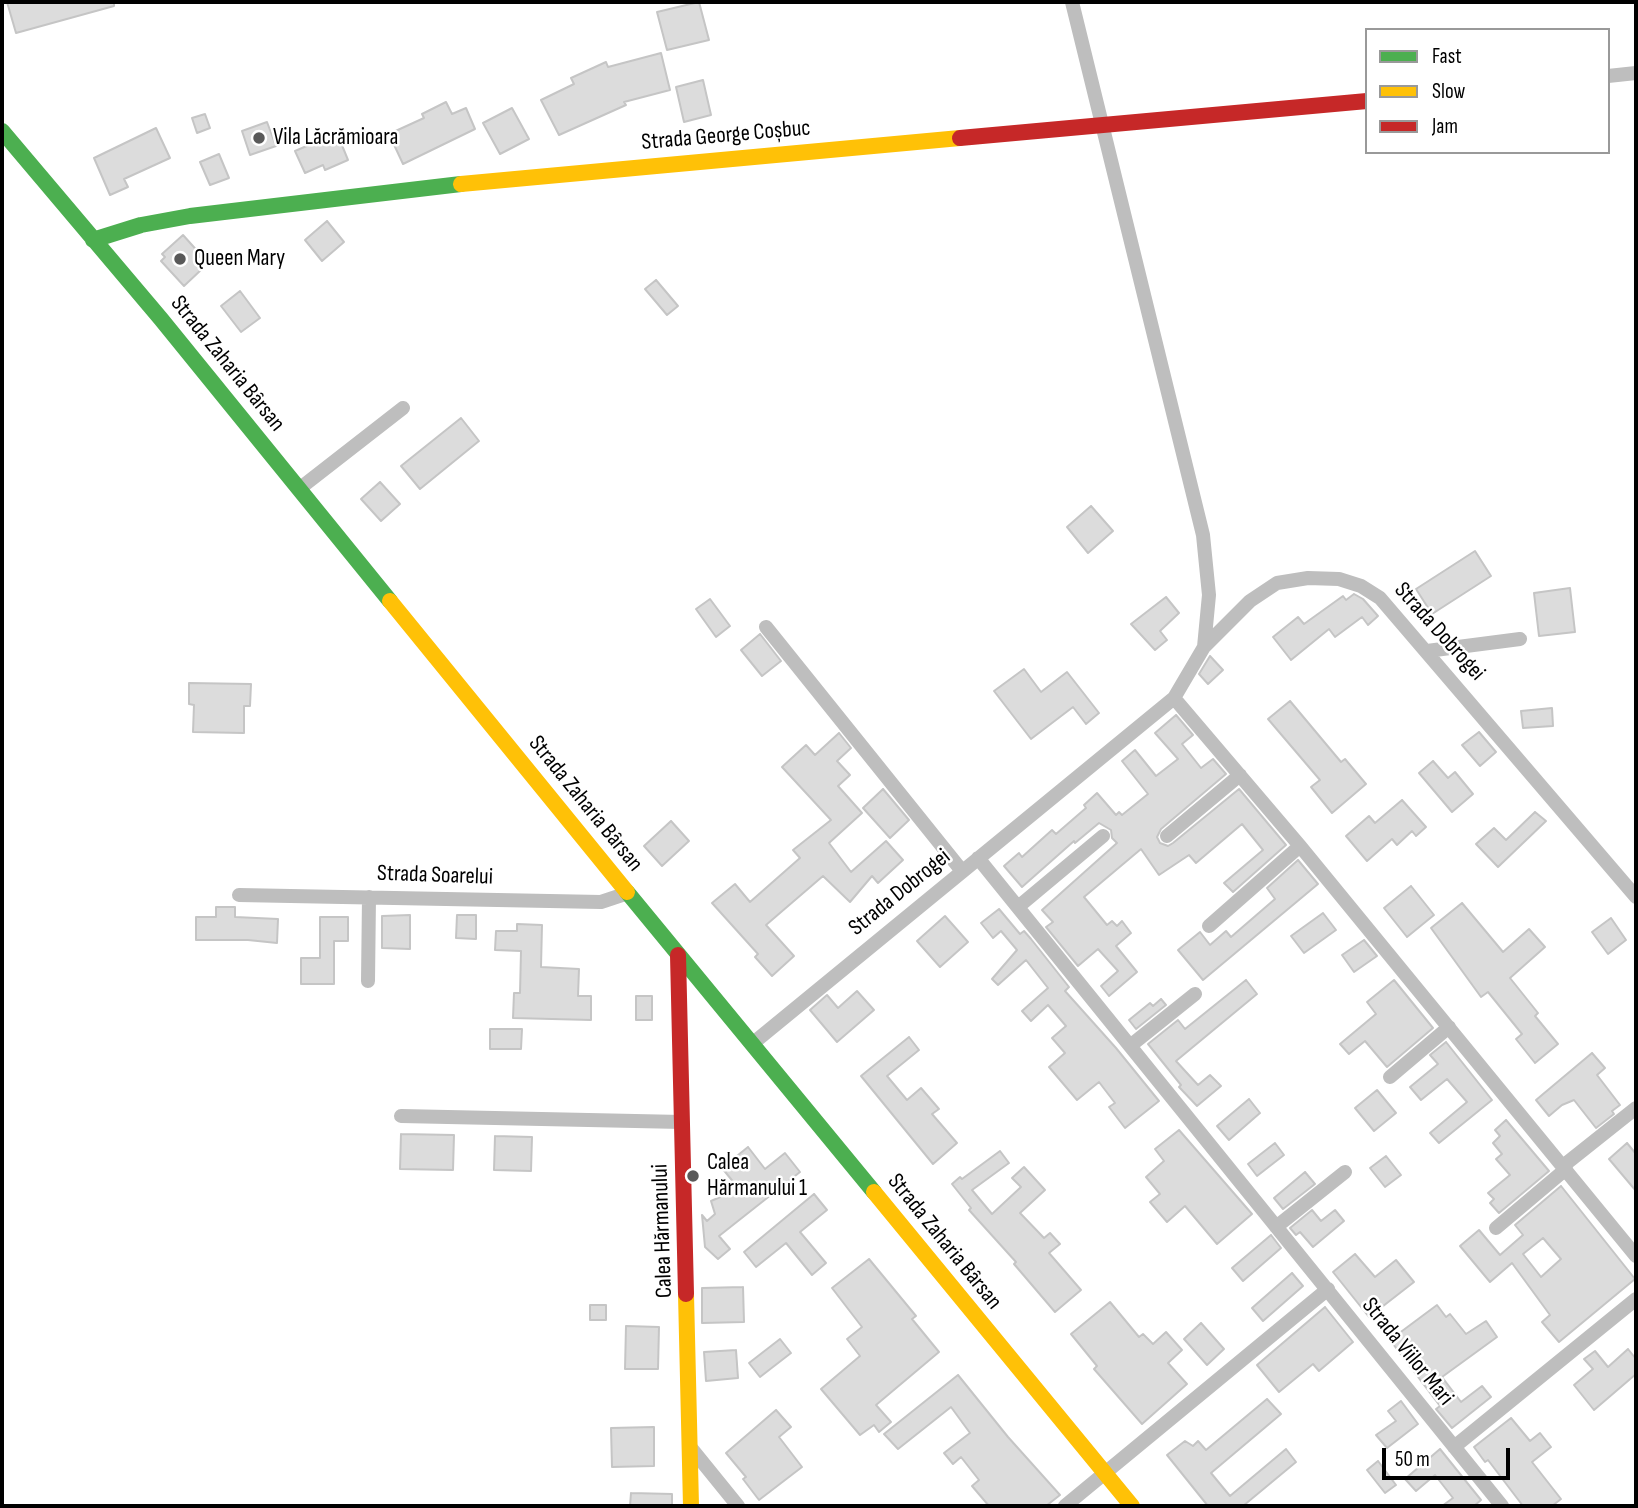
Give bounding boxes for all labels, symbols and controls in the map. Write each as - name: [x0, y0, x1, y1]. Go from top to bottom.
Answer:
- legend: [1365, 28, 1610, 154]
- text: Fast: [1432, 44, 1462, 69]
- text: Slow: [1432, 79, 1465, 104]
- text: Jam: [1432, 114, 1458, 139]
- street label: Strada George Coșbuc: [640, 115, 812, 157]
- place label: Vila Lăcrămioara: [273, 124, 398, 152]
- marker: Vila Lăcrămioara: [251, 130, 267, 146]
- place label: Queen Mary: [194, 245, 285, 273]
- marker: Queen Mary: [172, 251, 188, 267]
- street label: Strada Zaharia Bârsan: [164, 291, 290, 437]
- street label: Strada Dobrogei: [1388, 577, 1490, 687]
- street label: Strada Zaharia Bârsan: [522, 731, 648, 877]
- street label: Strada Dobrogei: [844, 844, 956, 942]
- street label: Strada Soarelui: [377, 860, 493, 892]
- place label: Calea Hărmanului 1: [707, 1149, 807, 1203]
- street label: Calea Hărmanului: [647, 1164, 679, 1298]
- marker: Calea Hărmanului 1: [685, 1168, 701, 1184]
- street label: Strada Zaharia Bârsan: [881, 1169, 1007, 1315]
- street label: Strada Viilor Mari: [1355, 1293, 1459, 1411]
- scale bar: [1386, 1434, 1514, 1478]
- text: 50 m: [1395, 1447, 1430, 1472]

